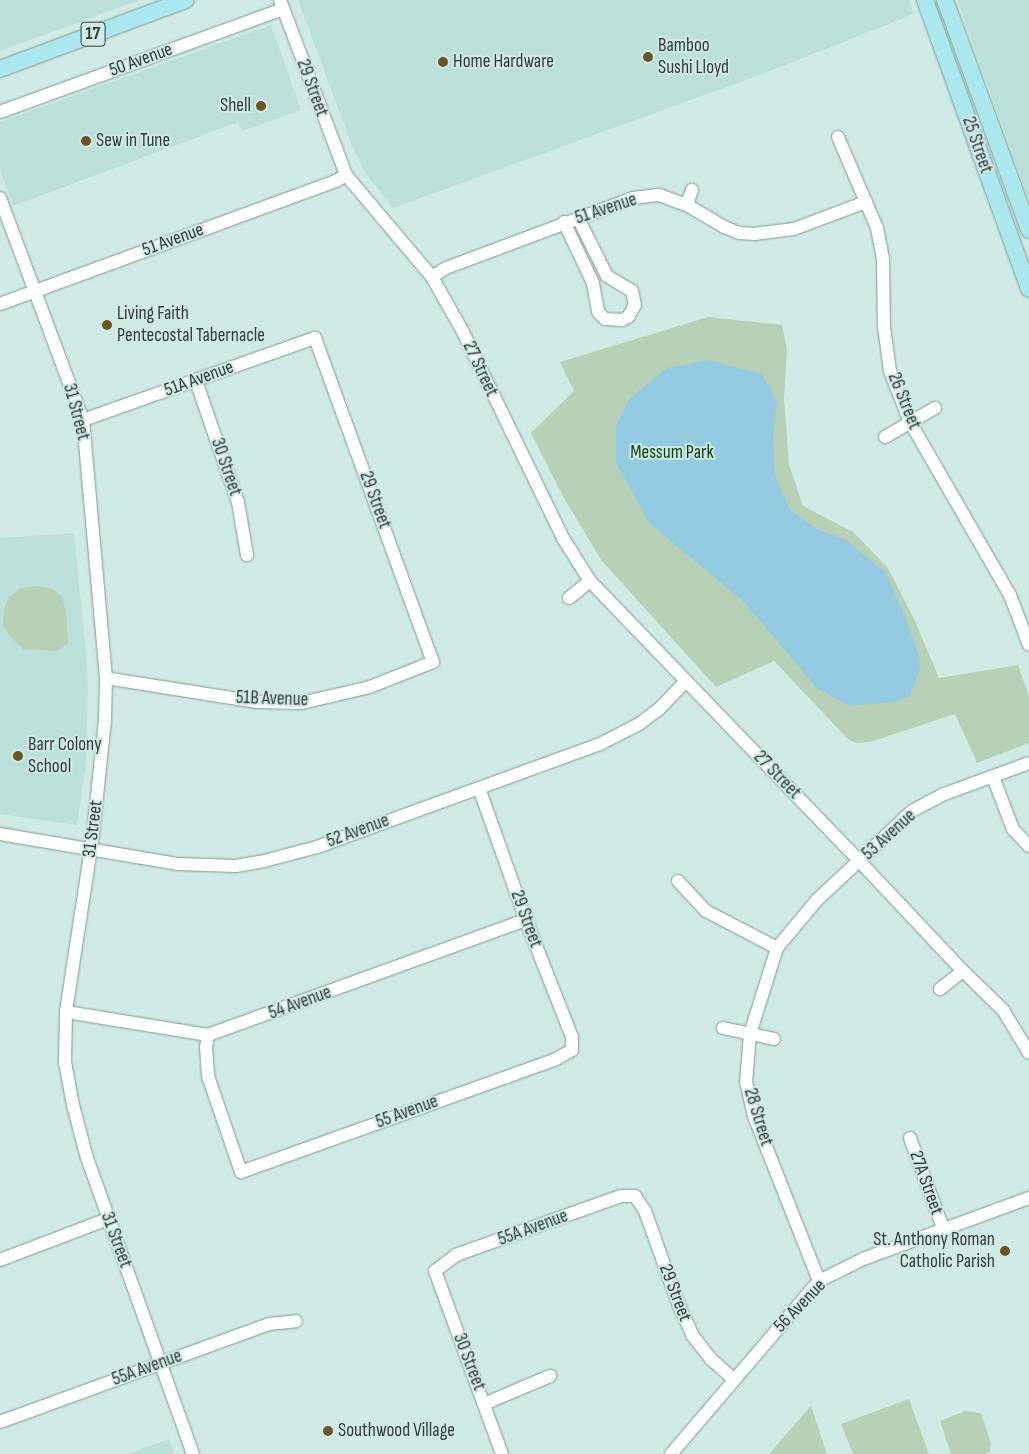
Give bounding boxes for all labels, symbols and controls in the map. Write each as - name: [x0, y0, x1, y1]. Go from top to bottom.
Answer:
- road number: 17: [80, 18, 106, 50]
- place label: Bamboo Sushi Lloyd: [658, 35, 729, 79]
- street label: 50 Avenue: [106, 38, 176, 82]
- place label: Home Hardware: [453, 51, 554, 73]
- marker: Bamboo Sushi Lloyd: [642, 51, 654, 63]
- street label: 29 Street: [291, 56, 333, 120]
- marker: Home Hardware: [437, 56, 449, 68]
- place label: Shell: [220, 95, 251, 117]
- marker: Shell: [255, 100, 267, 112]
- street label: 25 Street: [957, 114, 997, 176]
- place label: Sew in Tune: [96, 130, 170, 152]
- marker: Sew in Tune: [80, 135, 92, 147]
- street label: 51 Avenue: [572, 188, 640, 230]
- street label: 51 Avenue: [139, 218, 207, 262]
- place label: Living Faith Pentecostal Tabernacle: [117, 303, 265, 347]
- marker: Living Faith Pentecostal Tabernacle: [101, 319, 113, 331]
- street label: 27 Street: [457, 338, 503, 400]
- street label: 51A Avenue: [161, 356, 237, 402]
- street label: 26 Street: [882, 369, 926, 433]
- street label: 31 Street: [58, 381, 94, 443]
- street label: 30 Street: [206, 435, 246, 499]
- park label: Messum Park: [630, 442, 714, 464]
- street label: 29 Street: [354, 468, 396, 532]
- street label: 51B Avenue: [235, 686, 309, 712]
- place label: Barr Colony School: [28, 734, 102, 778]
- street label: 27 Street: [748, 746, 806, 804]
- marker: Barr Colony School: [12, 750, 24, 762]
- street label: 31 Street: [78, 799, 108, 859]
- street label: 53 Avenue: [857, 805, 921, 865]
- street label: 52 Avenue: [324, 809, 392, 853]
- street label: 29 Street: [505, 887, 547, 951]
- street label: 54 Avenue: [266, 981, 334, 1025]
- street label: 28 Street: [738, 1085, 778, 1149]
- street label: 55 Avenue: [373, 1090, 441, 1134]
- street label: 27A Street: [904, 1148, 948, 1218]
- street label: 55A Avenue: [495, 1205, 571, 1251]
- street label: 31 Street: [95, 1209, 137, 1271]
- place label: St. Anthony Roman Catholic Parish: [873, 1229, 995, 1273]
- marker: St. Anthony Roman Catholic Parish: [999, 1245, 1011, 1257]
- street label: 29 Street: [654, 1261, 696, 1325]
- street label: 56 Avenue: [769, 1275, 831, 1337]
- street label: 30 Street: [448, 1330, 490, 1394]
- street label: 55A Avenue: [109, 1345, 185, 1391]
- place label: Southwood Village: [338, 1420, 455, 1442]
- marker: Southwood Village: [322, 1425, 334, 1437]

